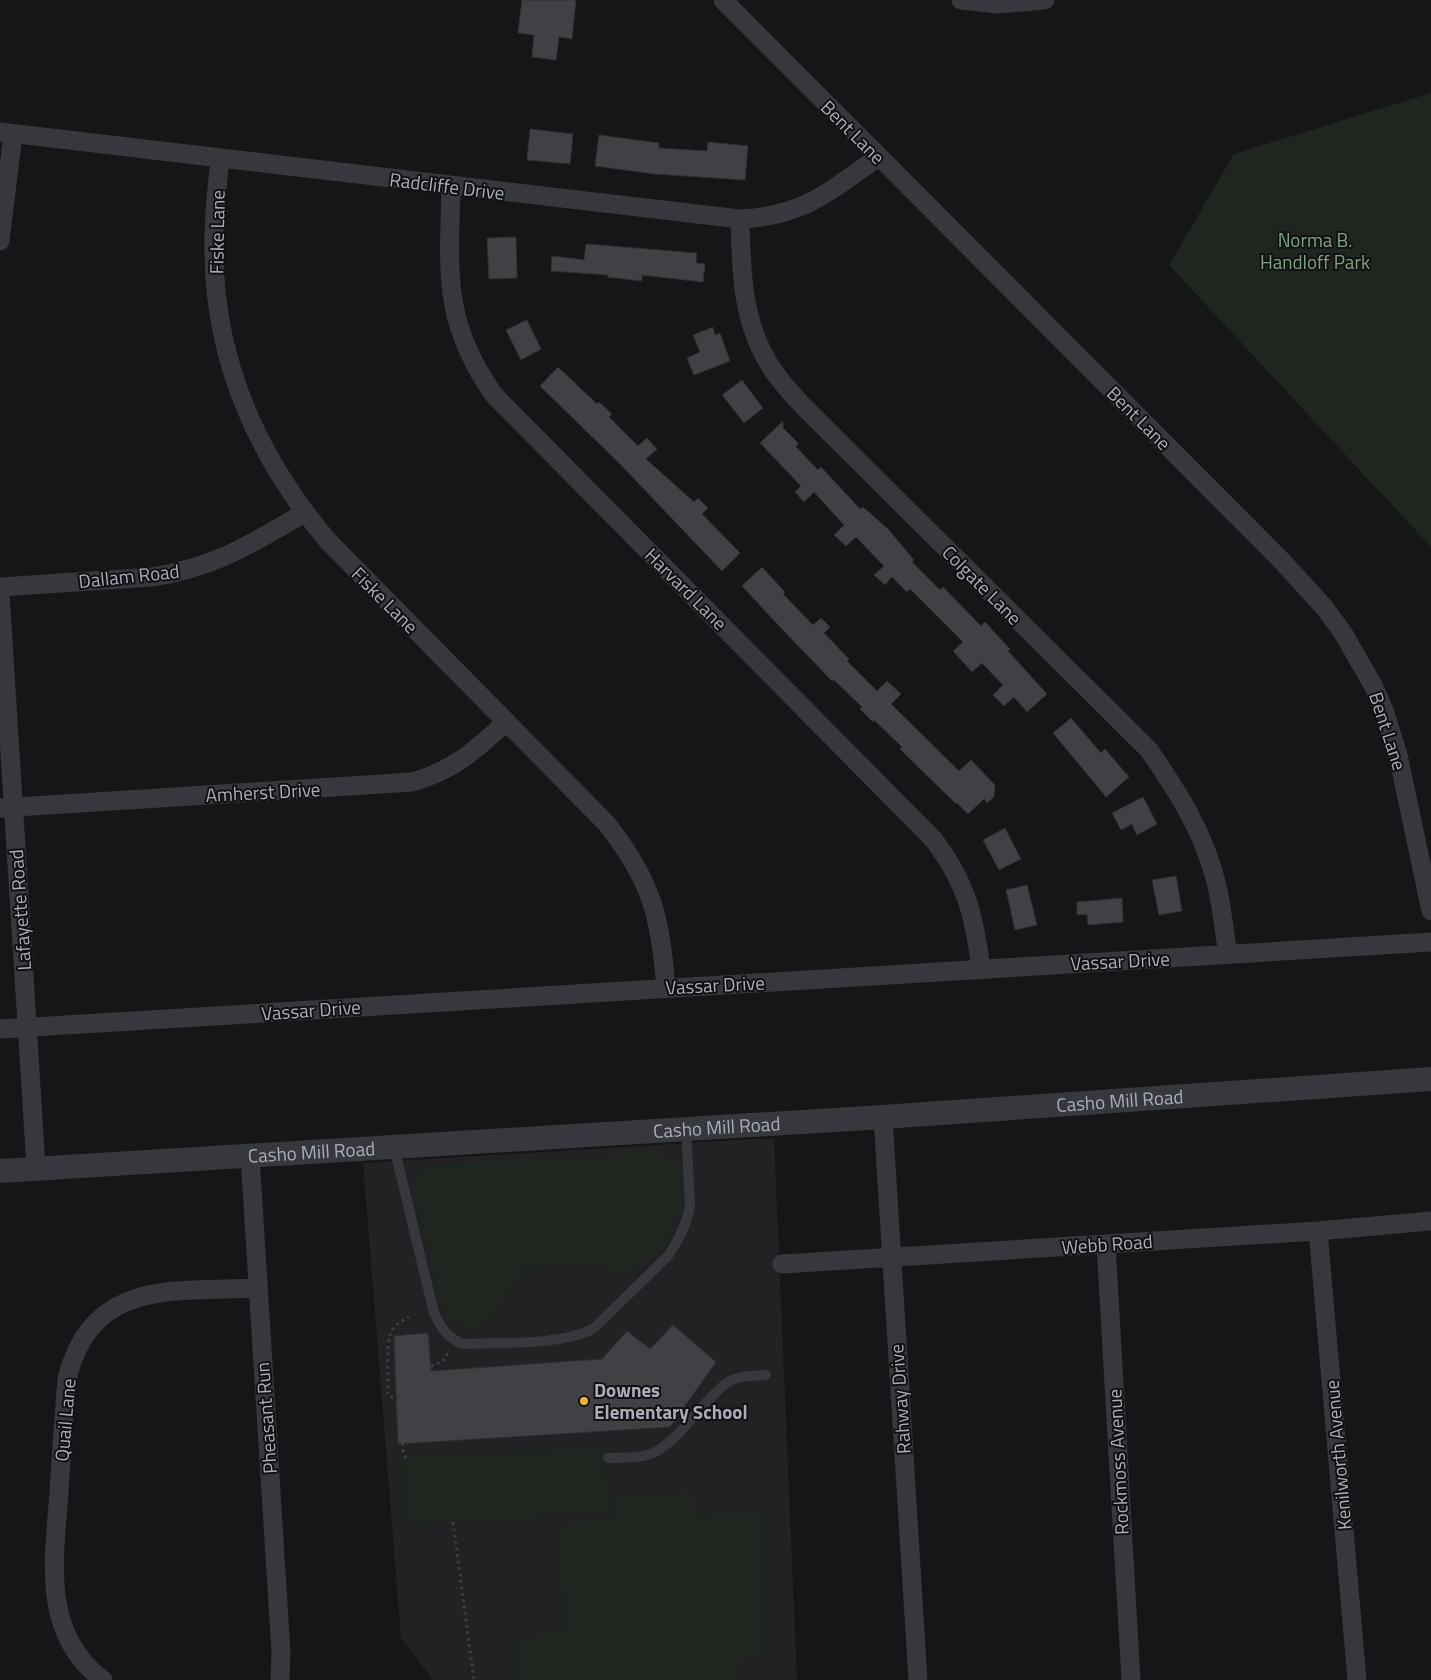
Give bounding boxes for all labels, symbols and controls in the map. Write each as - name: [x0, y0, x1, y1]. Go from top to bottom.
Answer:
- street label: Bent Lane: [815, 93, 892, 170]
- street label: Radcliffe Drive: [388, 164, 506, 207]
- street label: Fiske Lane: [201, 190, 232, 274]
- park label: Norma B. Handloff Park: [1260, 225, 1370, 276]
- street label: Bent Lane: [1101, 379, 1178, 456]
- street label: Colgate Lane: [936, 538, 1029, 631]
- street label: Harvard Lane: [638, 541, 734, 637]
- street label: Dallam Road: [77, 556, 181, 595]
- street label: Fiske Lane: [345, 560, 425, 640]
- street label: Bent Lane: [1362, 688, 1415, 774]
- street label: Amherst Drive: [205, 774, 321, 809]
- street label: Lafayette Road: [1, 849, 38, 971]
- street label: Vassar Drive: [1070, 943, 1170, 978]
- street label: Vassar Drive: [665, 967, 765, 1002]
- street label: Vassar Drive: [260, 992, 362, 1027]
- street label: Casho Mill Road: [1055, 1081, 1184, 1119]
- street label: Casho Mill Road: [652, 1108, 781, 1145]
- street label: Casho Mill Road: [247, 1133, 376, 1170]
- street label: Webb Road: [1060, 1226, 1154, 1261]
- street label: Rahway Drive: [881, 1343, 918, 1455]
- street label: Pheasant Run: [247, 1361, 284, 1475]
- place label: Downes Elementary School: [594, 1375, 748, 1426]
- street label: Quail Lane: [46, 1377, 83, 1463]
- street label: Kenilworth Avenue: [1317, 1379, 1358, 1531]
- street label: Rockmoss Avenue: [1099, 1388, 1136, 1536]
- marker: Downes Elementary School: [578, 1395, 590, 1407]

